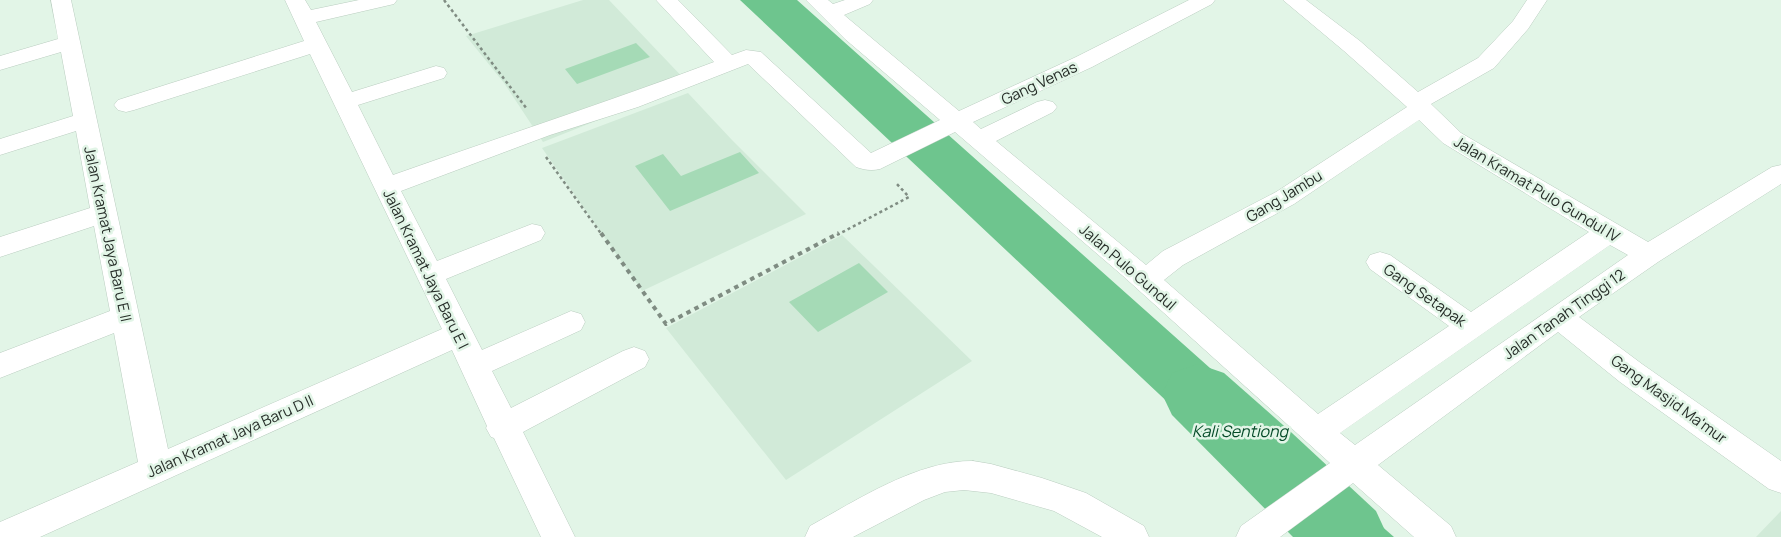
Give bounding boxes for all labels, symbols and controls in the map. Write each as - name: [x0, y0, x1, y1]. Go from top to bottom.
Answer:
- street label: Gang Venas: [998, 56, 1080, 110]
- street label: Jalan Kramat Pulo Gundul IV: [1450, 131, 1624, 247]
- street label: Jalan Kramat Jaya Baru E II: [79, 144, 137, 324]
- street label: Gang Jambu: [1242, 165, 1326, 227]
- street label: Jalan Kramat Jaya Baru E I: [378, 186, 474, 352]
- street label: Jalan Pulo Gundul: [1075, 219, 1181, 315]
- street label: Gang Setapak: [1379, 259, 1471, 332]
- street label: Jalan Tanah Tinggi 12: [1499, 264, 1629, 364]
- street label: Gang Masjid Ma'mur: [1607, 350, 1732, 449]
- street label: Jalan Kramat Jaya Baru D II: [143, 390, 317, 482]
- water label: Kali Sentiong: [1192, 420, 1290, 442]

